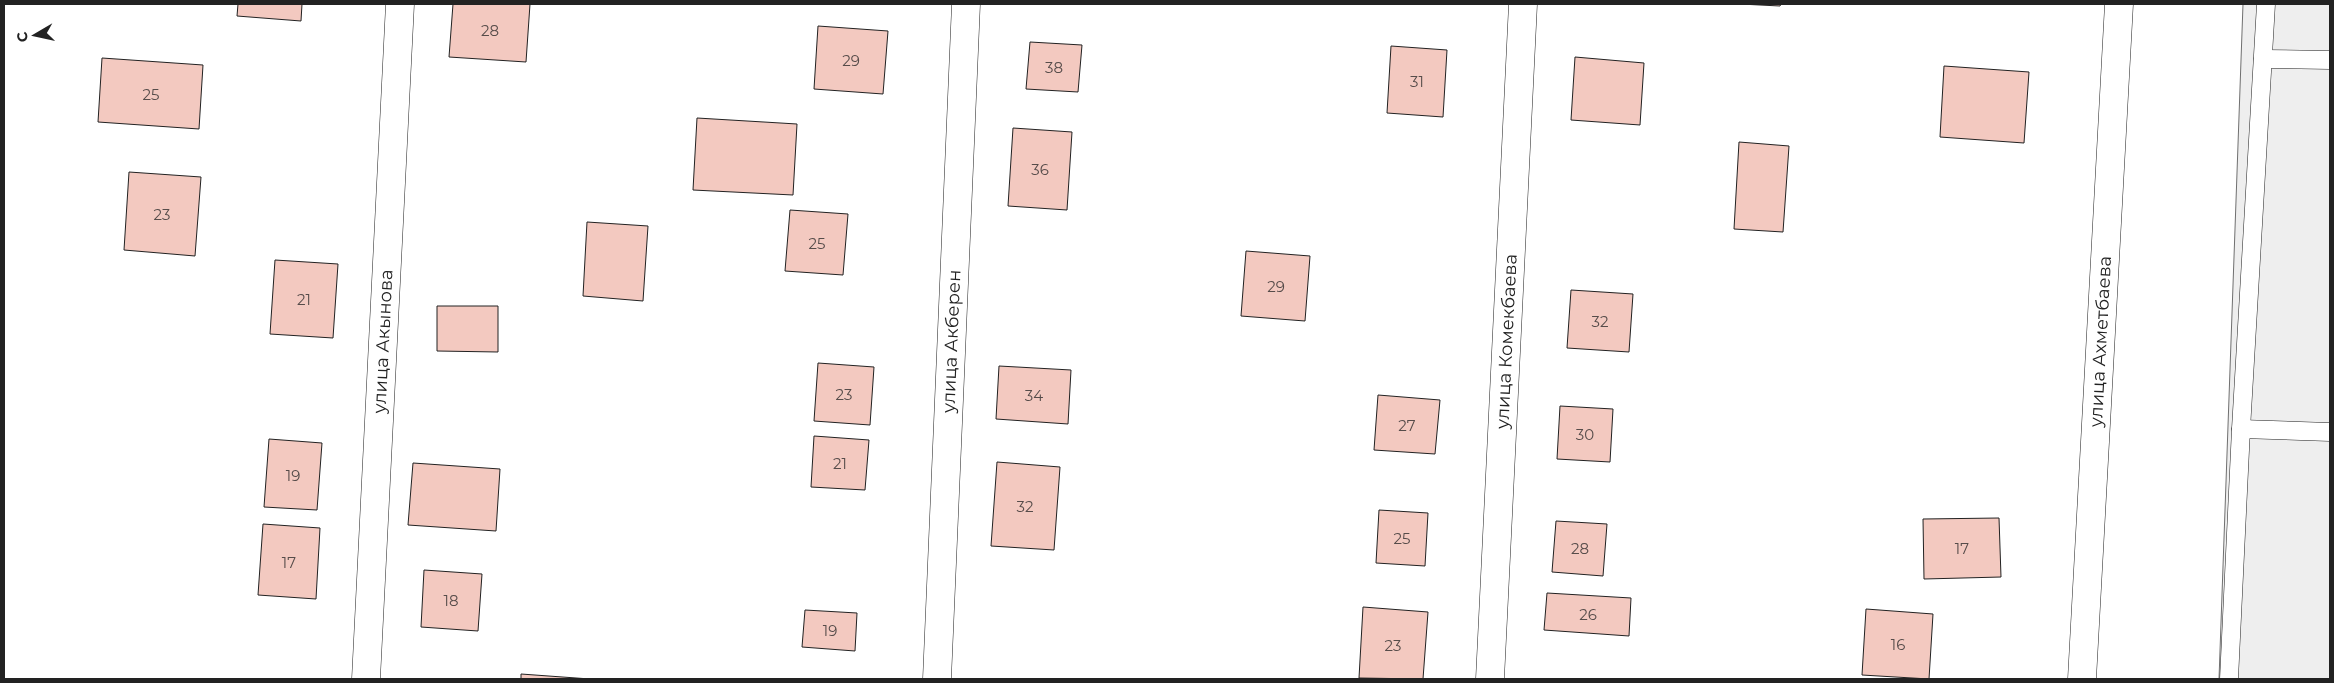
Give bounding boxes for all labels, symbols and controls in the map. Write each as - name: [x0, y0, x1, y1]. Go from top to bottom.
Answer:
- north arrow: [10, 10, 60, 60]
- house number: 28: [481, 21, 499, 40]
- text: С: [12, 31, 32, 43]
- house number: 29: [842, 51, 860, 70]
- house number: 38: [1045, 58, 1063, 77]
- house number: 31: [1410, 72, 1424, 91]
- house number: 25: [142, 85, 160, 104]
- house number: 36: [1031, 160, 1049, 179]
- house number: 23: [154, 205, 170, 224]
- house number: 25: [808, 234, 826, 253]
- street label: улица Комекбаева: [1491, 253, 1522, 430]
- street label: улица Ахметбаева: [2085, 255, 2116, 429]
- street label: улица Акынова: [368, 269, 398, 415]
- street label: улица Акберен: [937, 269, 966, 414]
- house number: 29: [1267, 277, 1285, 296]
- house number: 21: [297, 290, 311, 309]
- house number: 32: [1592, 312, 1608, 331]
- house number: 23: [836, 385, 852, 404]
- house number: 34: [1025, 386, 1043, 405]
- house number: 27: [1398, 416, 1416, 435]
- house number: 30: [1576, 425, 1594, 444]
- house number: 21: [833, 454, 847, 473]
- house number: 19: [286, 466, 300, 485]
- house number: 32: [1017, 497, 1033, 516]
- house number: 25: [1393, 529, 1411, 548]
- house number: 28: [1571, 539, 1589, 558]
- house number: 17: [1955, 539, 1969, 558]
- house number: 17: [282, 553, 296, 572]
- house number: 18: [444, 591, 459, 610]
- house number: 26: [1579, 605, 1597, 624]
- house number: 19: [823, 621, 837, 640]
- house number: 16: [1891, 635, 1905, 654]
- house number: 23: [1385, 636, 1401, 655]

